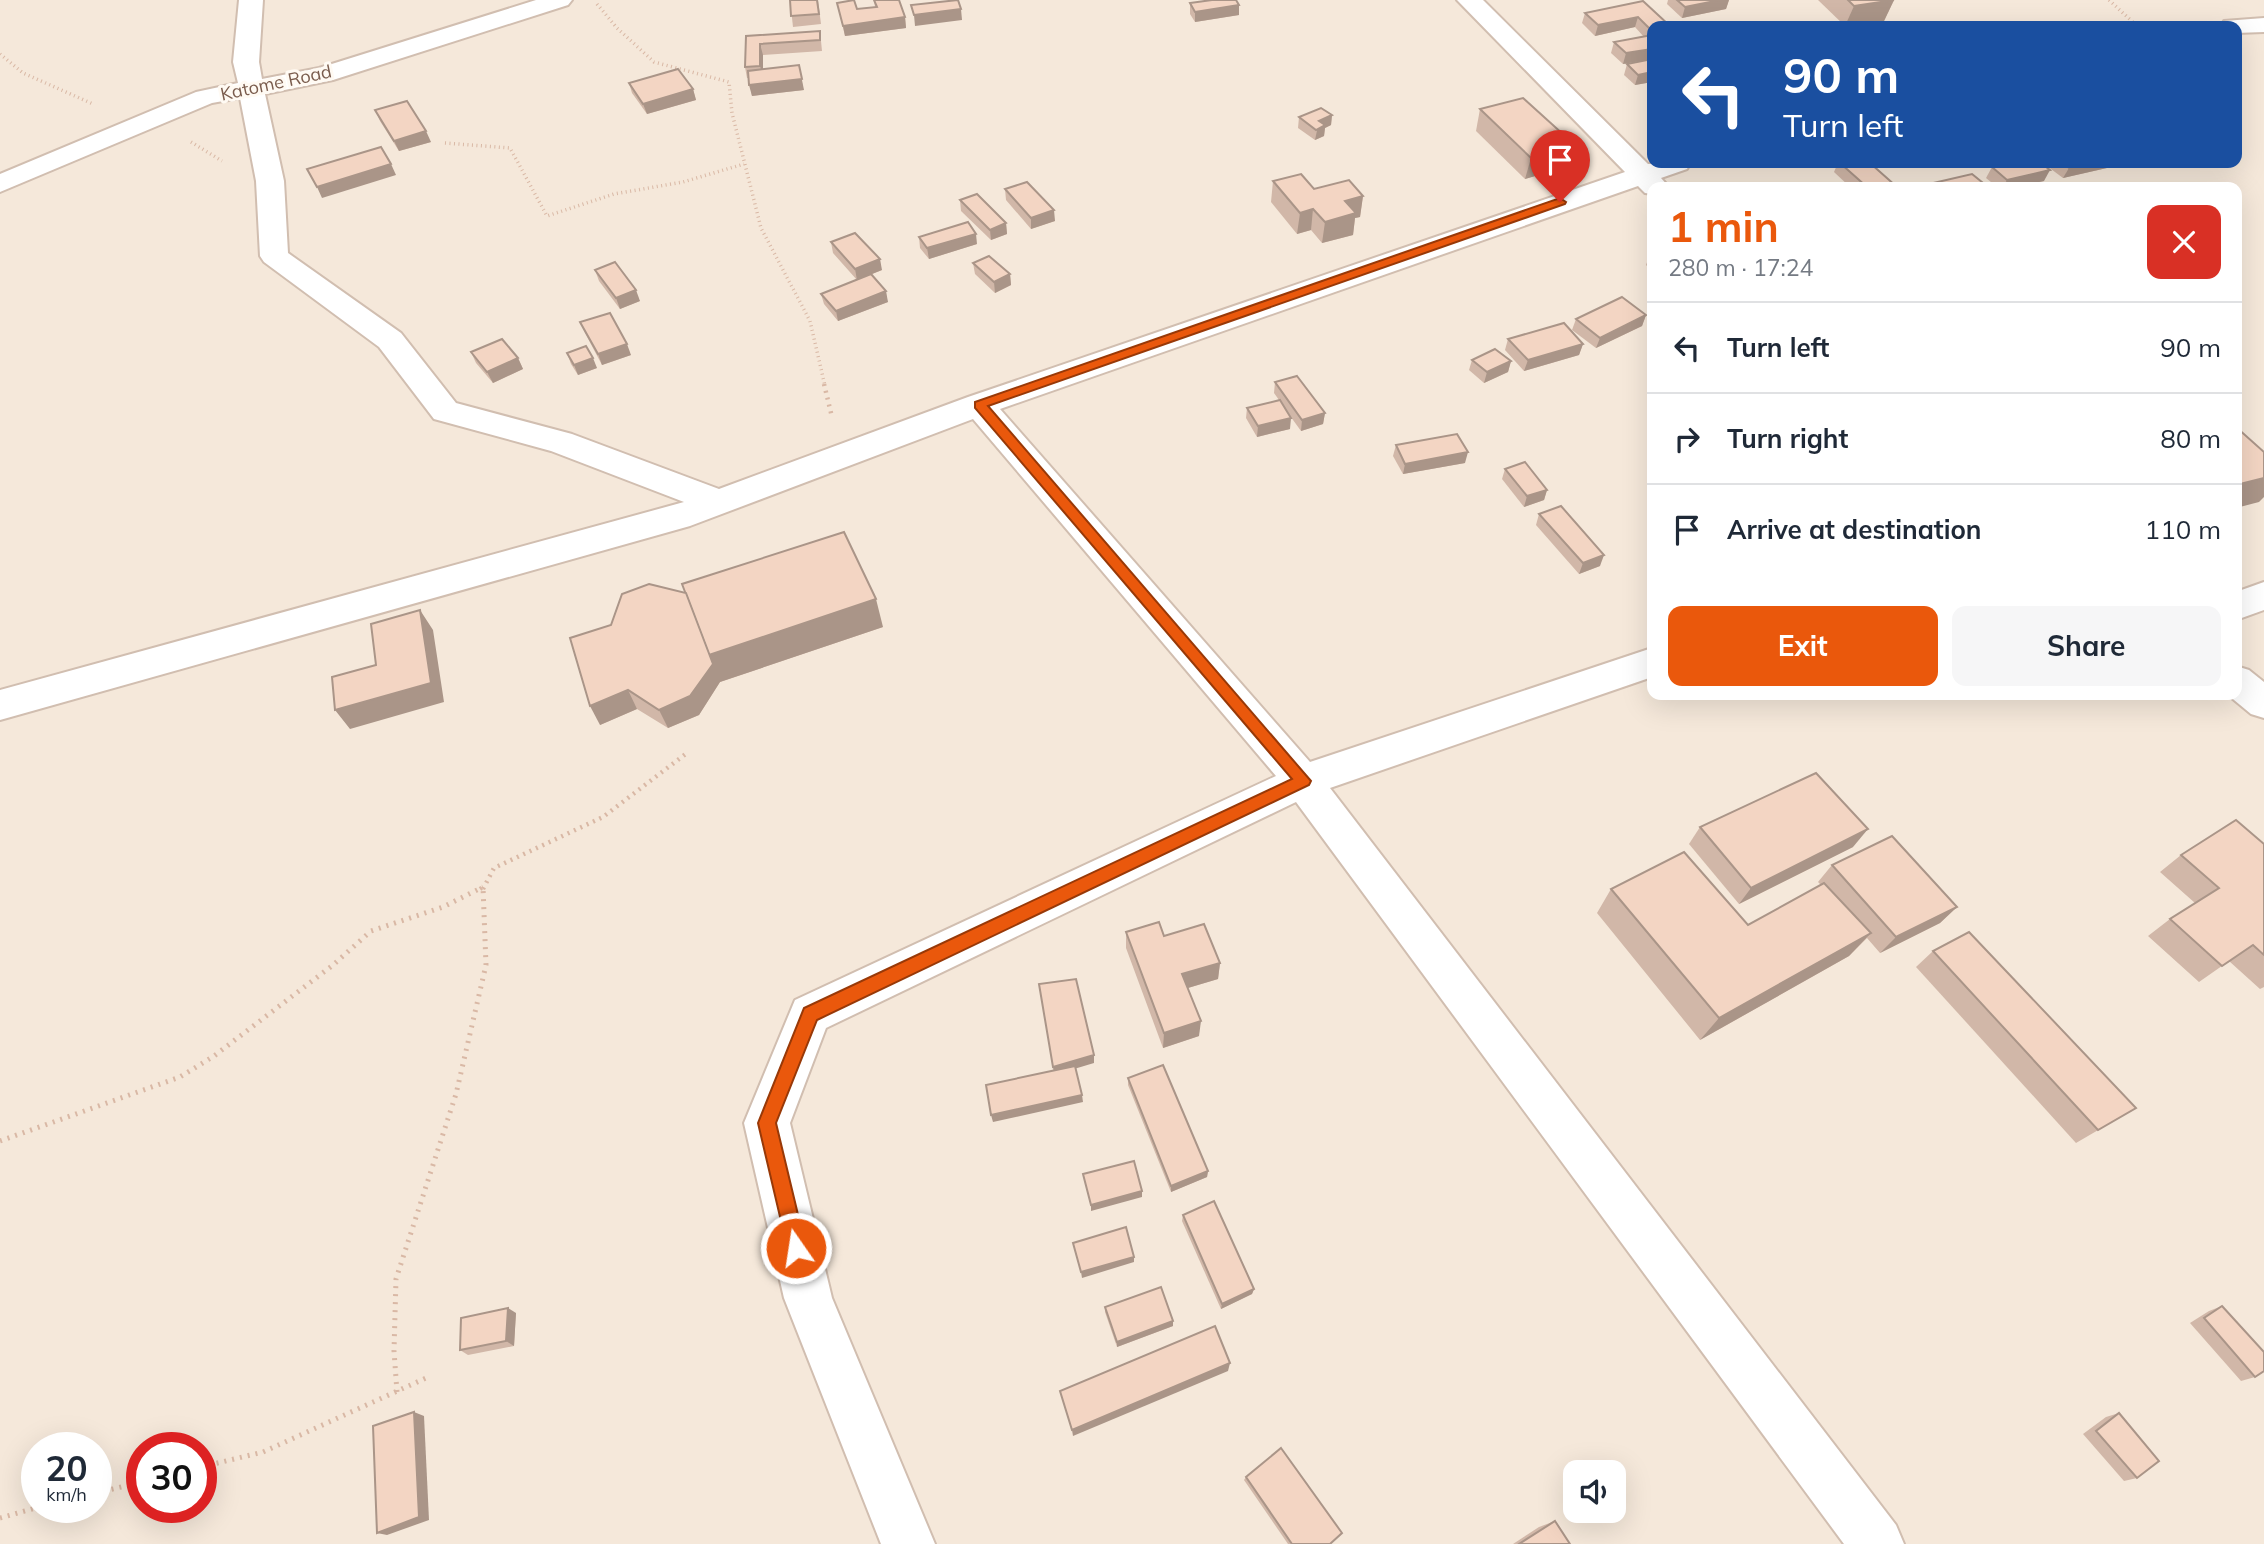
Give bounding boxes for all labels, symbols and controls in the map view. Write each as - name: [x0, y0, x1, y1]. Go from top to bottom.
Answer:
- text: 90 m: [1783, 44, 1899, 105]
- icon: left: [1668, 49, 1759, 140]
- street label: Katome Road: [218, 60, 334, 106]
- text: Turn left: [1783, 105, 1903, 145]
- pin: [1530, 130, 1590, 202]
- icon: arrive: [1541, 141, 1579, 179]
- text: 1 min: [1668, 200, 1779, 253]
- button: close: [2147, 205, 2221, 279]
- text: 280 m · 17:24: [1668, 253, 1813, 282]
- icon: left: [1668, 329, 1706, 367]
- text: Turn left: [1727, 331, 1829, 364]
- text: 90 m: [2160, 331, 2221, 364]
- icon: right: [1668, 420, 1706, 458]
- text: Turn right: [1727, 422, 1848, 455]
- text: 80 m: [2160, 422, 2221, 455]
- icon: arrive: [1668, 511, 1706, 549]
- text: Arrive at destination: [1727, 513, 1982, 546]
- text: 110 m: [2145, 513, 2221, 546]
- button: Exit: [1668, 606, 1938, 686]
- button: Share: [1952, 606, 2221, 686]
- position arrow: [759, 1211, 833, 1285]
- speed limit sign: 30: [126, 1432, 217, 1523]
- text: 20: [45, 1446, 88, 1490]
- map controls: [1563, 1460, 1626, 1523]
- button: sound: [1563, 1460, 1626, 1523]
- text: km/h: [46, 1483, 87, 1506]

